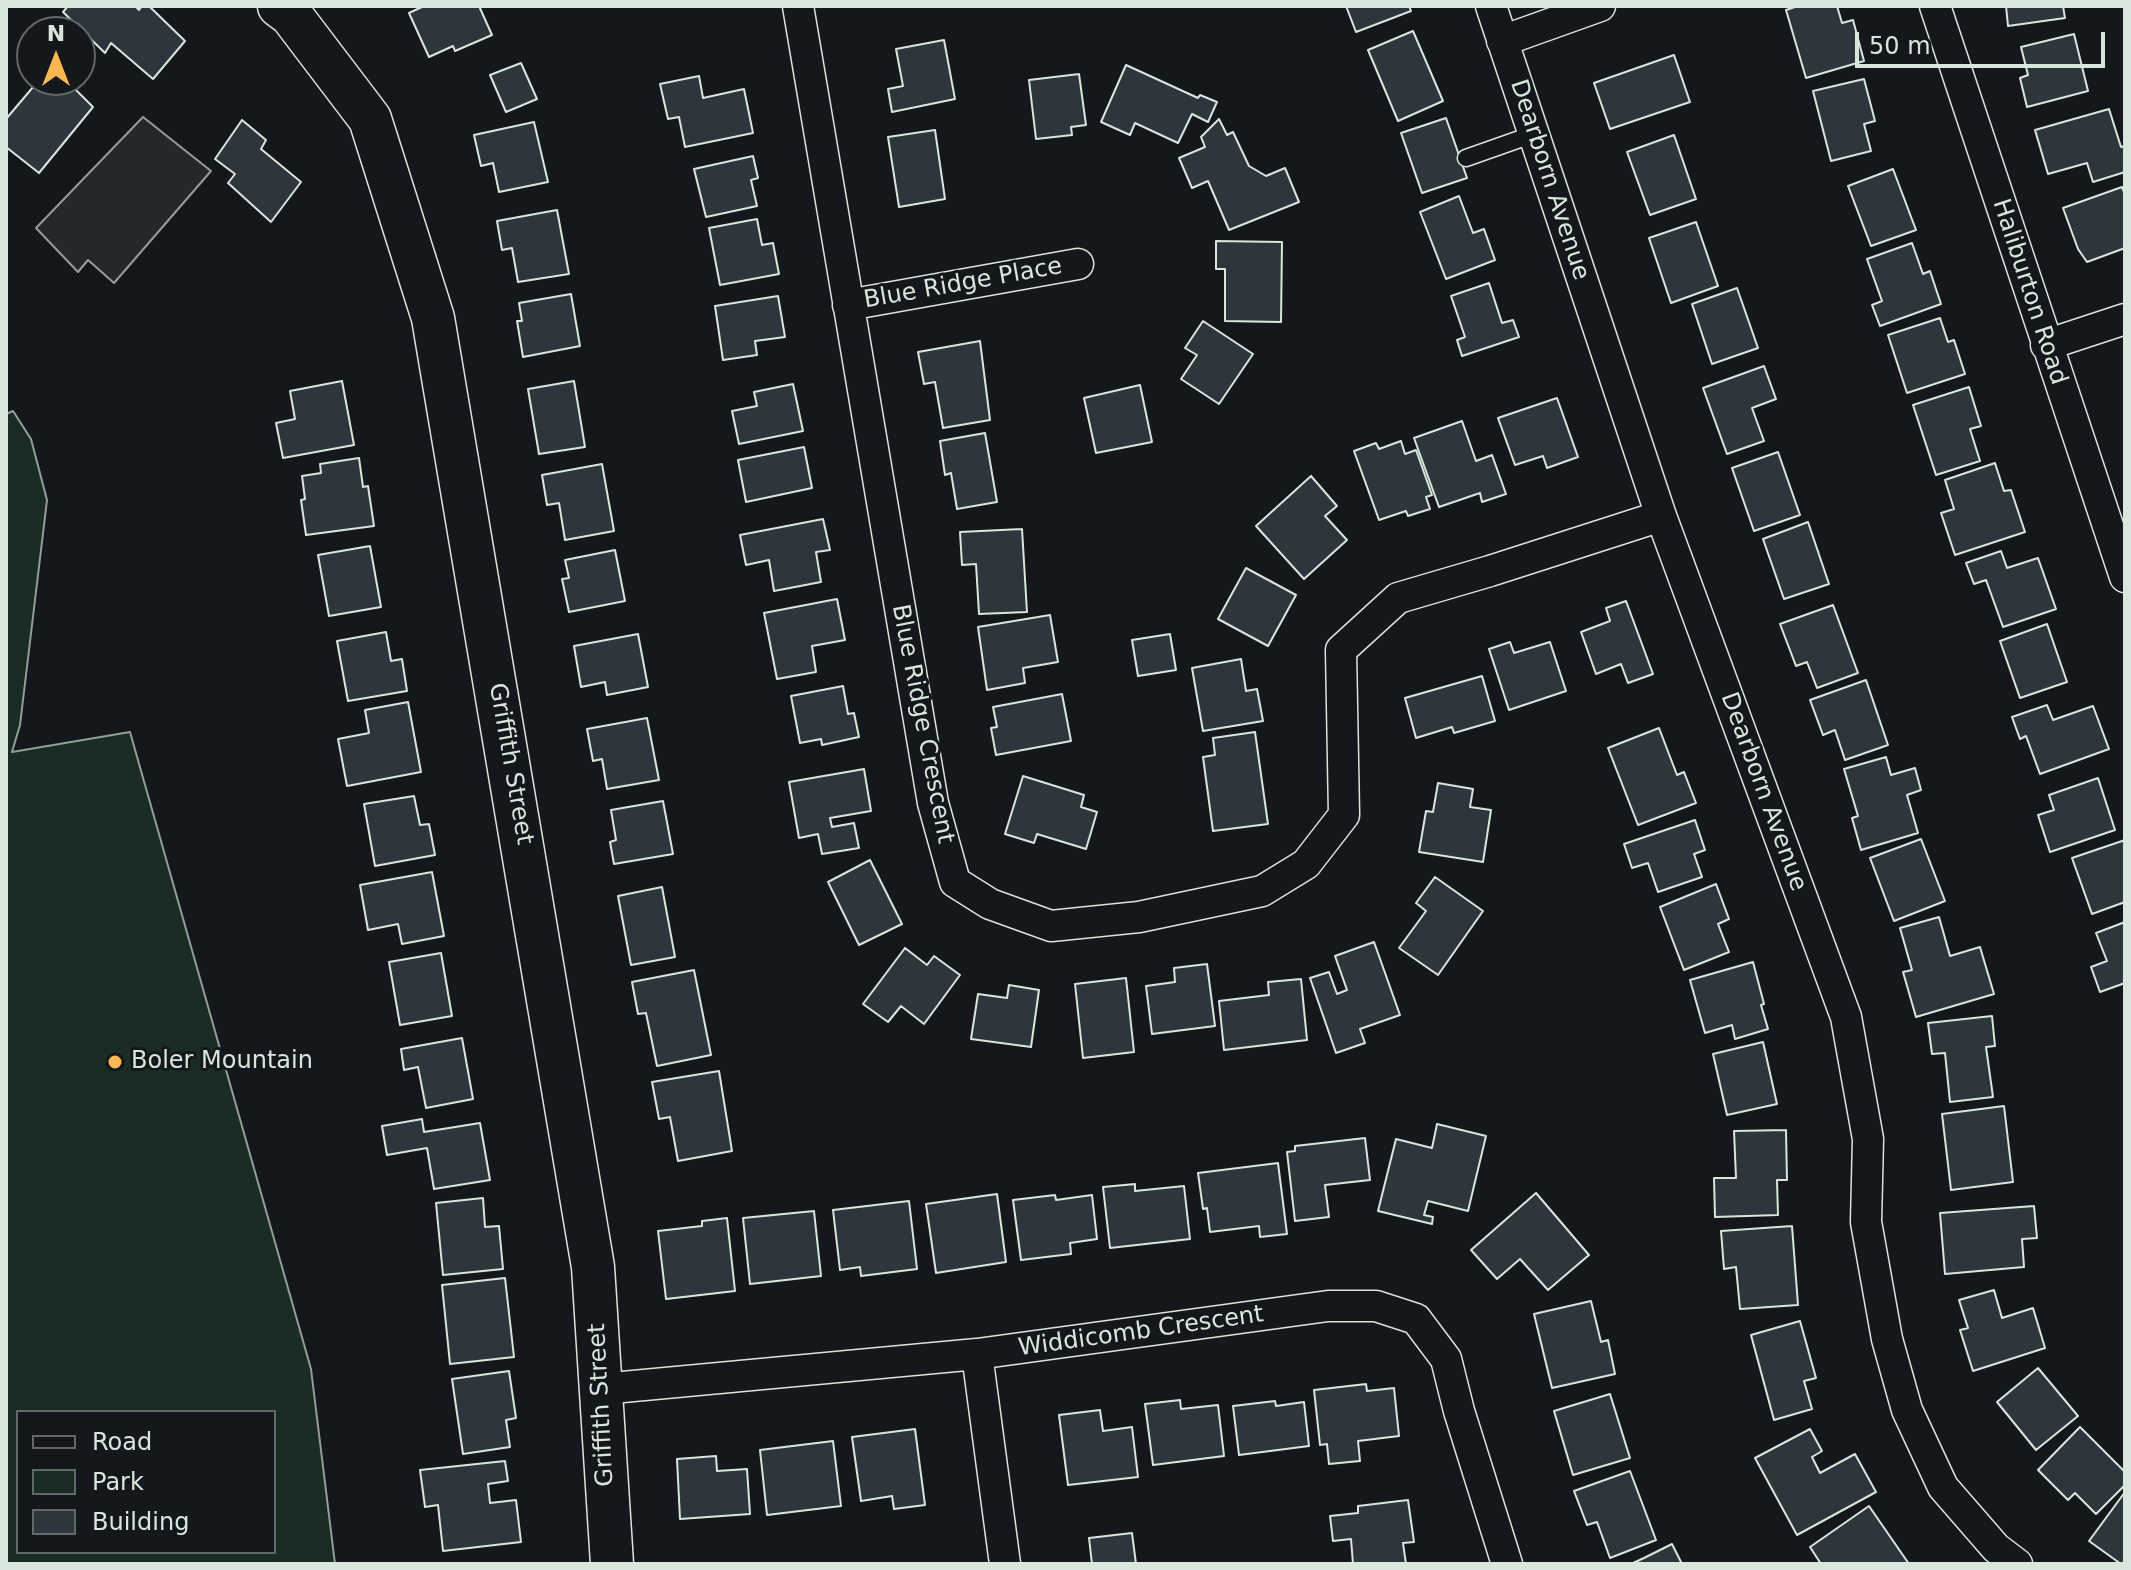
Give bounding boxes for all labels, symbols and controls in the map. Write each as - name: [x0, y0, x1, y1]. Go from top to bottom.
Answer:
- north arrow: [16, 16, 96, 96]
- scale bar: [1859, 16, 2109, 66]
- text: N: [47, 21, 65, 46]
- text: 50 m: [1869, 32, 1931, 60]
- street label: Dearborn Avenue: [1503, 76, 1595, 284]
- street label: Haliburton Road: [1985, 196, 2073, 388]
- street label: Blue Ridge Place: [862, 252, 1064, 316]
- street label: Blue Ridge Crescent: [885, 602, 959, 846]
- street label: Griffith Street: [482, 681, 538, 847]
- street label: Dearborn Avenue: [1714, 689, 1812, 895]
- place label: Boler Mountain: [131, 1048, 313, 1076]
- marker: Boler Mountain: [106, 1053, 124, 1071]
- street label: Widdicomb Crescent: [1017, 1301, 1265, 1363]
- street label: Griffith Street: [583, 1323, 621, 1487]
- legend: [16, 1410, 276, 1554]
- text: Road: [92, 1428, 152, 1456]
- text: Park: [92, 1468, 144, 1496]
- text: Building: [92, 1508, 189, 1536]

